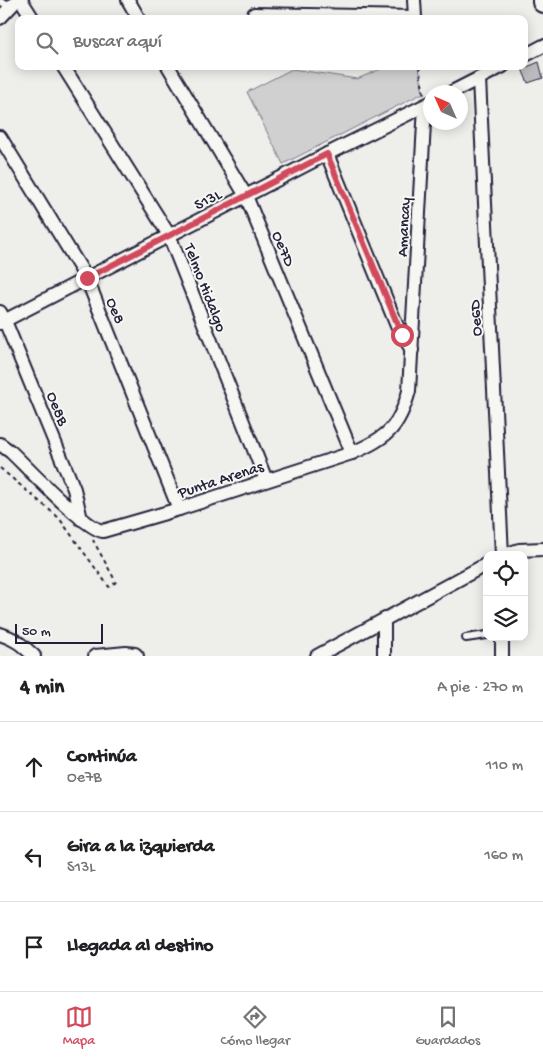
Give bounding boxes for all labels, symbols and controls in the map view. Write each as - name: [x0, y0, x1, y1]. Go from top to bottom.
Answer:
- search box: [15, 15, 528, 70]
- icon: search: [33, 29, 61, 57]
- text: Buscar aquí: [73, 31, 162, 54]
- north arrow: [423, 85, 468, 130]
- street label: S13L: [192, 186, 226, 216]
- street label: Amancay: [394, 197, 417, 257]
- street label: Oe7D: [266, 229, 298, 270]
- street label: Telmo Hidalgo: [178, 240, 229, 335]
- route end: [76, 267, 99, 290]
- street label: Oe8: [100, 295, 128, 327]
- street label: Oe6D: [467, 299, 488, 337]
- route start: [391, 324, 414, 347]
- street label: Oe8B: [40, 390, 71, 430]
- street label: Punta Arenas: [175, 458, 267, 504]
- map controls: [483, 551, 528, 641]
- button: locate: [483, 551, 528, 596]
- button: layers: [483, 596, 528, 641]
- scale bar: [15, 621, 102, 644]
- text: 50 m: [22, 624, 51, 641]
- text: 4 min: [20, 676, 64, 701]
- text: A pie · 270 m: [437, 679, 523, 698]
- text: Continúa: [67, 746, 137, 769]
- icon: ahead: [20, 753, 48, 781]
- text: 110 m: [486, 757, 523, 776]
- text: Oe7B: [67, 769, 101, 788]
- text: Gira a la izquierda: [67, 836, 214, 859]
- icon: left: [20, 843, 48, 871]
- text: 160 m: [484, 847, 523, 866]
- text: S13L: [67, 859, 95, 878]
- icon: arrive: [20, 933, 48, 961]
- text: Llegada al destino: [67, 935, 213, 958]
- tab: Mapa: [63, 1003, 95, 1050]
- tab: Cómo llegar: [220, 1003, 290, 1050]
- tab: Guardados: [415, 1003, 480, 1050]

